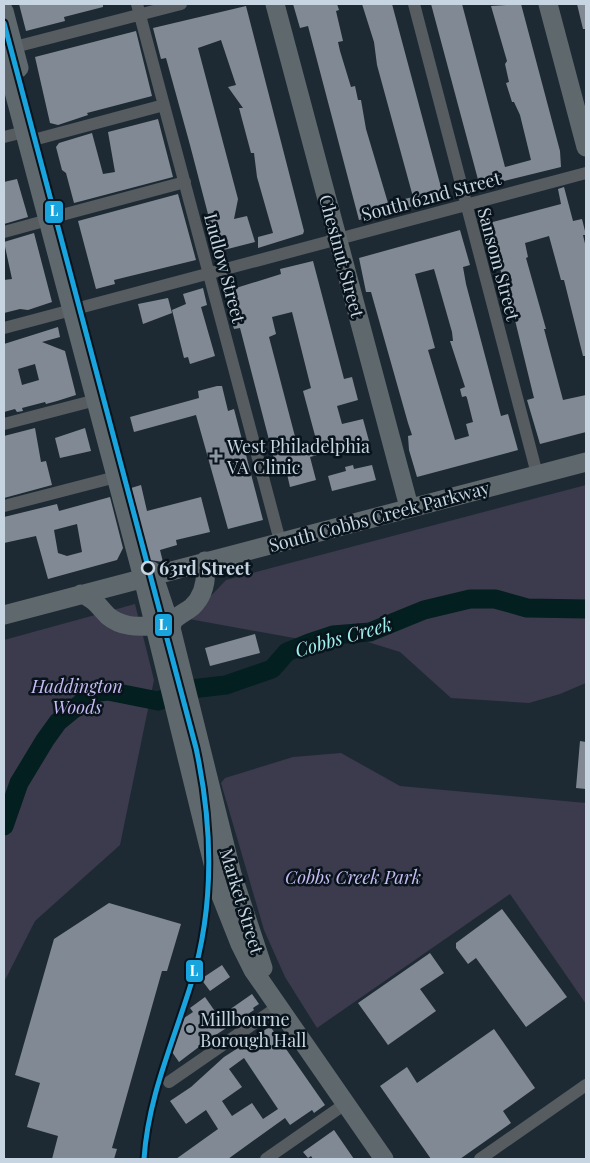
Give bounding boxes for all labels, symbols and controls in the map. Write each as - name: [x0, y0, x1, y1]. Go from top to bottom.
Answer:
- street label: South 62nd Street: [359, 166, 504, 226]
- street label: Chestnut Street: [314, 192, 370, 321]
- line badge: L: [44, 200, 64, 224]
- text: L: [50, 201, 59, 220]
- street label: Sansom Street: [472, 205, 526, 324]
- street label: Ludlow Street: [199, 211, 251, 326]
- place label: West Philadelphia VA Clinic: [226, 434, 370, 479]
- marker: West Philadelphia VA Clinic: [209, 449, 223, 463]
- street label: South Cobbs Creek Parkway: [266, 475, 492, 557]
- place label: 63rd Street: [159, 556, 251, 580]
- marker: 63rd Street: [141, 561, 155, 575]
- water label: Cobbs Creek: [291, 610, 395, 662]
- line badge: L: [154, 613, 173, 637]
- text: L: [159, 615, 168, 634]
- park label: Haddington Woods: [30, 674, 123, 719]
- street label: Market Street: [215, 845, 270, 958]
- park label: Cobbs Creek Park: [285, 865, 421, 889]
- line badge: L: [185, 959, 204, 983]
- text: L: [190, 961, 199, 980]
- place label: Millbourne Borough Hall: [200, 1007, 306, 1052]
- marker: Millbourne Borough Hall: [184, 1023, 196, 1035]

